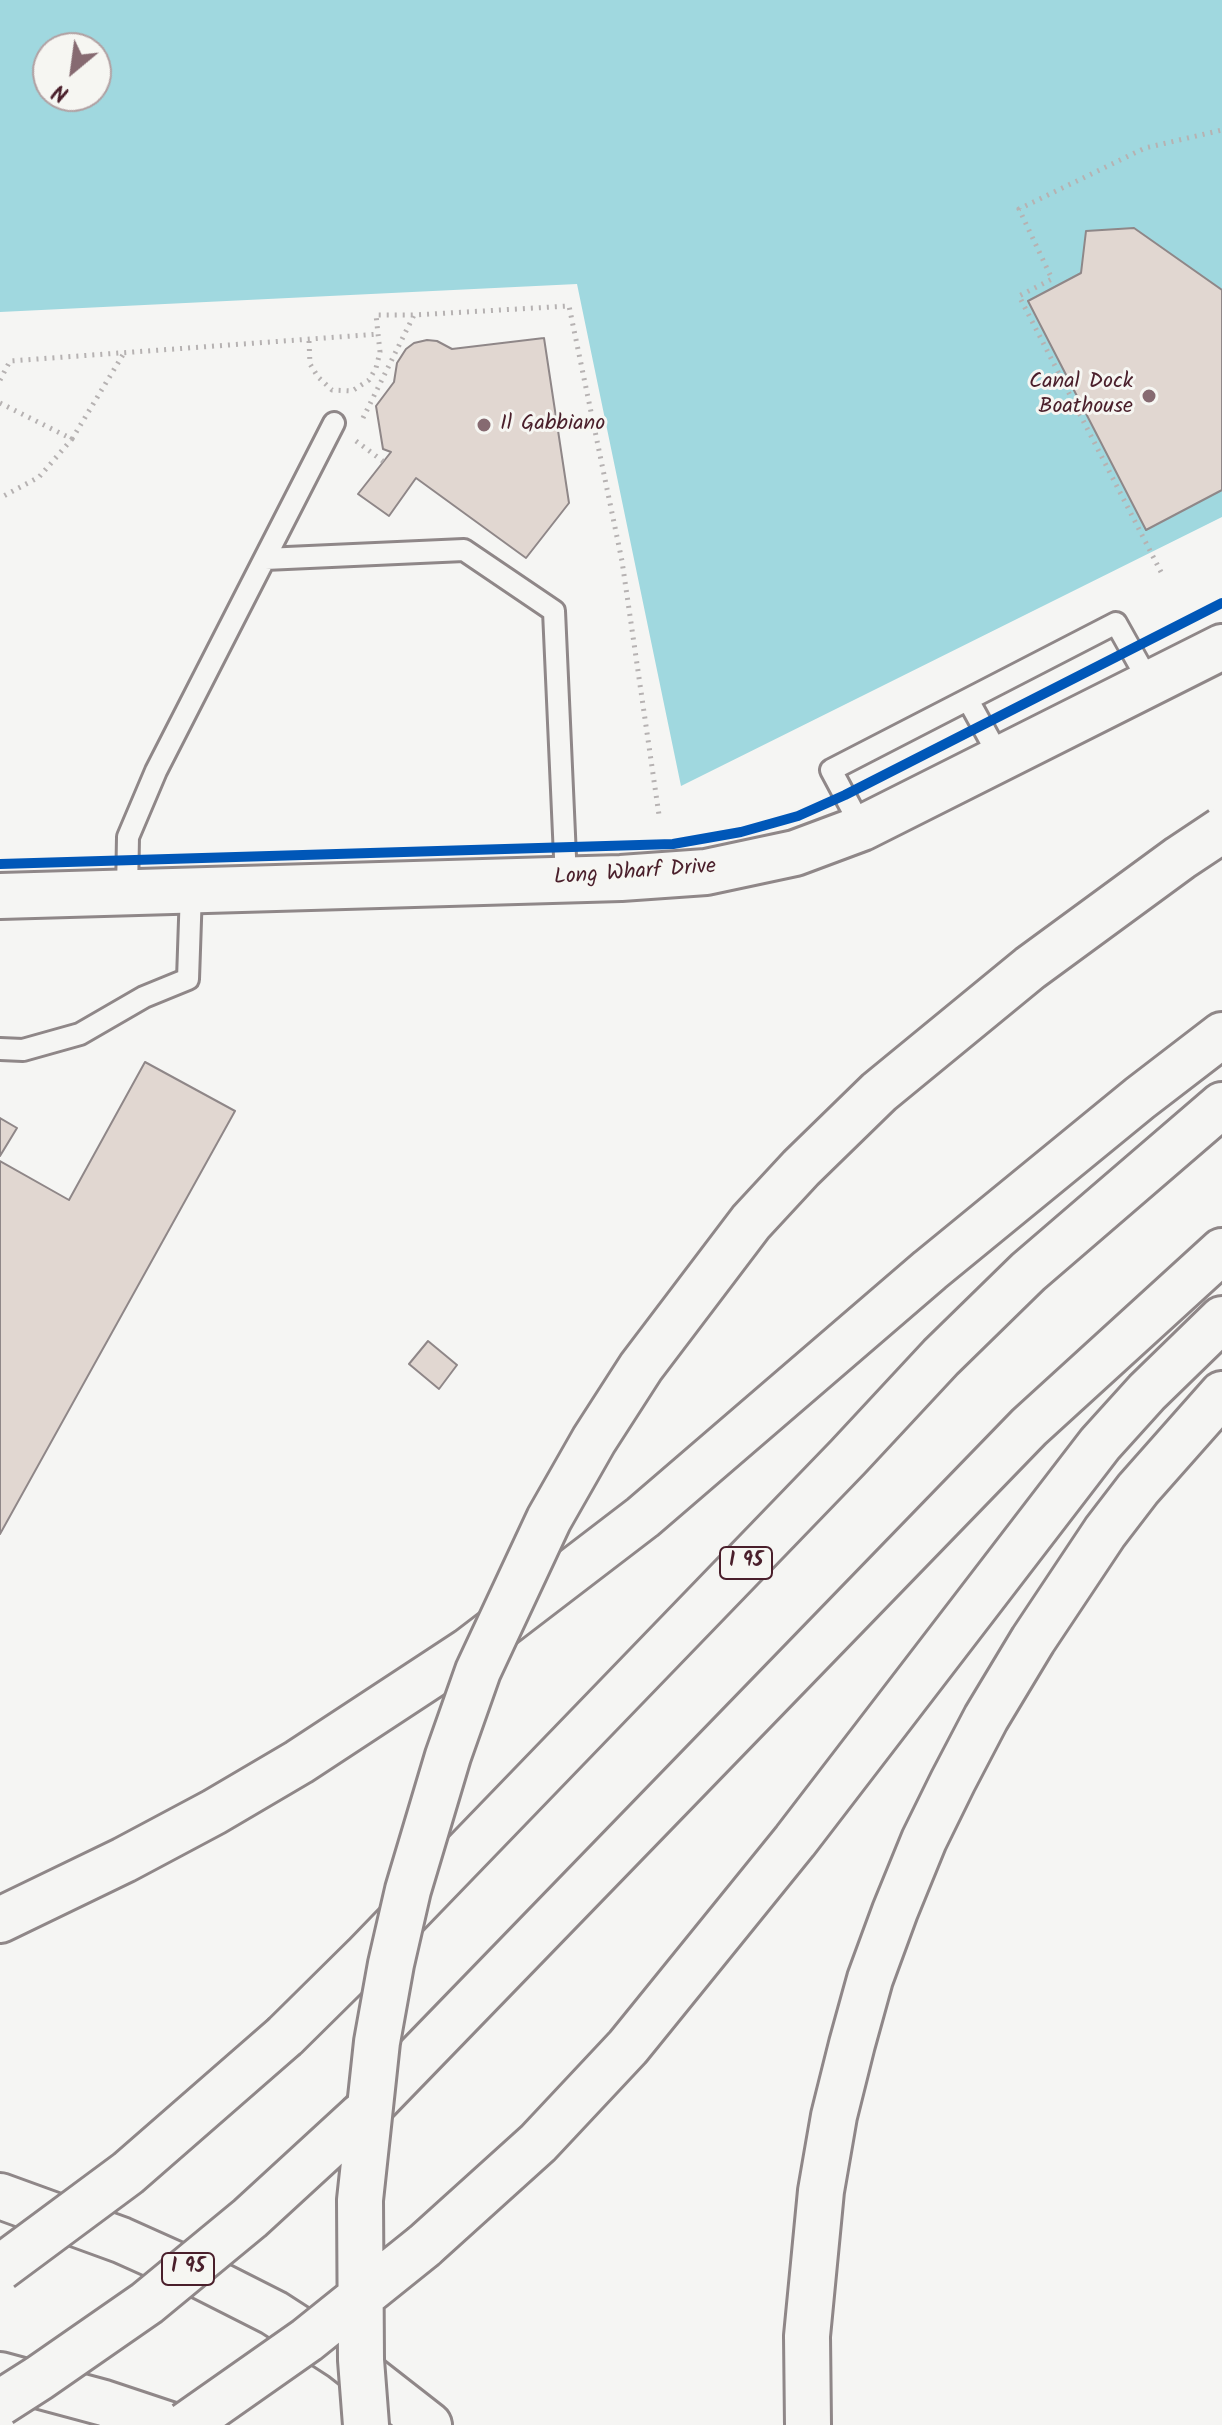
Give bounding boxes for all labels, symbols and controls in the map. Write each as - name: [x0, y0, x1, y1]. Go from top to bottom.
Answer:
- north arrow: [32, 32, 112, 112]
- text: N: [47, 73, 76, 110]
- place label: Canal Dock Boathouse: [1029, 370, 1133, 422]
- marker: Canal Dock Boathouse: [1140, 387, 1158, 405]
- place label: Il Gabbiano: [500, 412, 605, 438]
- marker: Il Gabbiano: [475, 416, 493, 434]
- street label: Long Wharf Drive: [553, 855, 717, 893]
- road number: I 95: [720, 1547, 772, 1579]
- road number: I 95: [162, 2253, 214, 2285]

